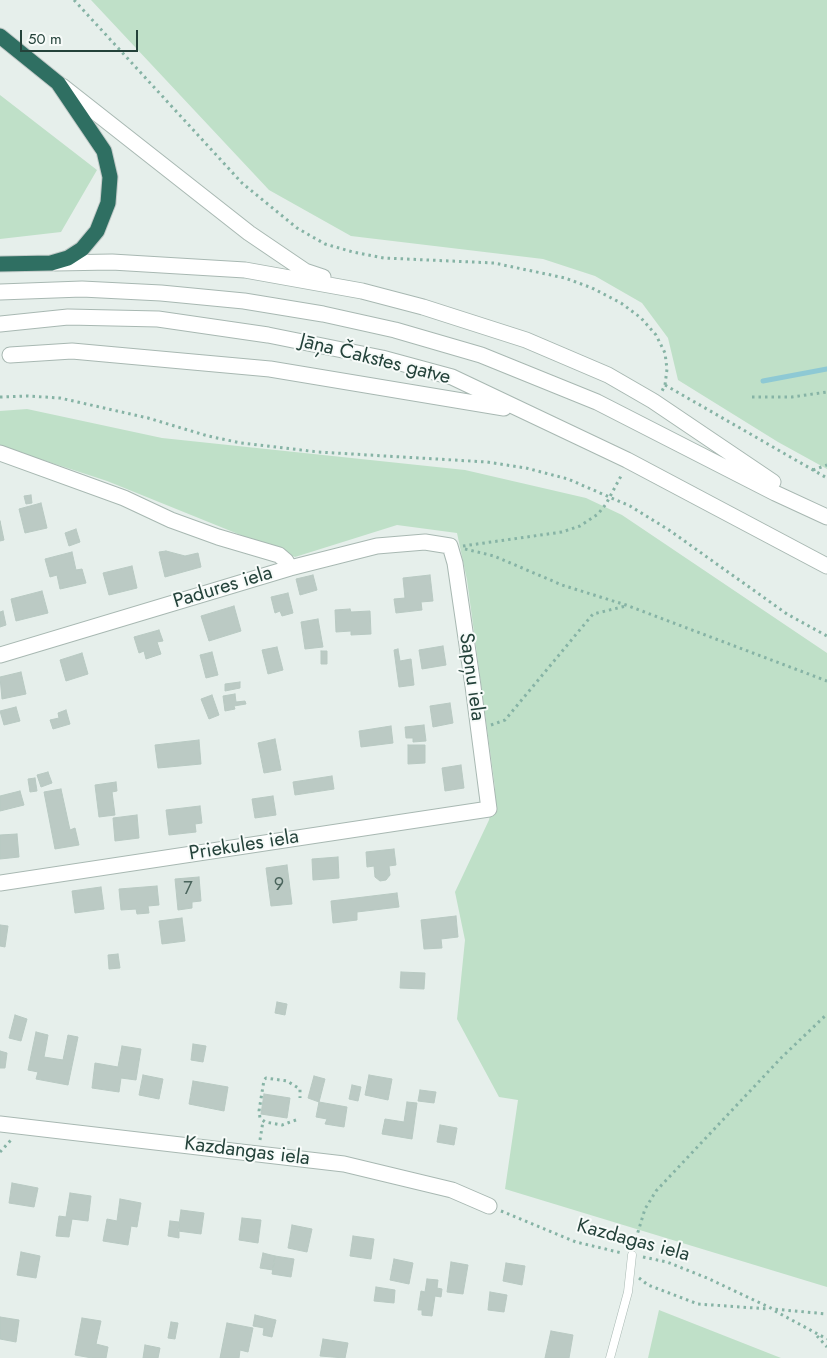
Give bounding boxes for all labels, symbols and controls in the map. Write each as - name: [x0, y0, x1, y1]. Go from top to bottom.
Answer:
- scale bar: [22, 20, 140, 52]
- text: 50 m: [28, 28, 62, 50]
- street label: Jāņa Čakstes gatve: [297, 330, 453, 390]
- street label: Padures iela: [170, 562, 276, 614]
- street label: Sapņu iela: [453, 631, 489, 723]
- street label: Priekules iela: [187, 825, 301, 867]
- house number: 9: [274, 875, 284, 897]
- house number: 7: [183, 879, 193, 901]
- street label: Kazdangas iela: [183, 1132, 311, 1172]
- street label: Kazdagas iela: [574, 1214, 692, 1268]

